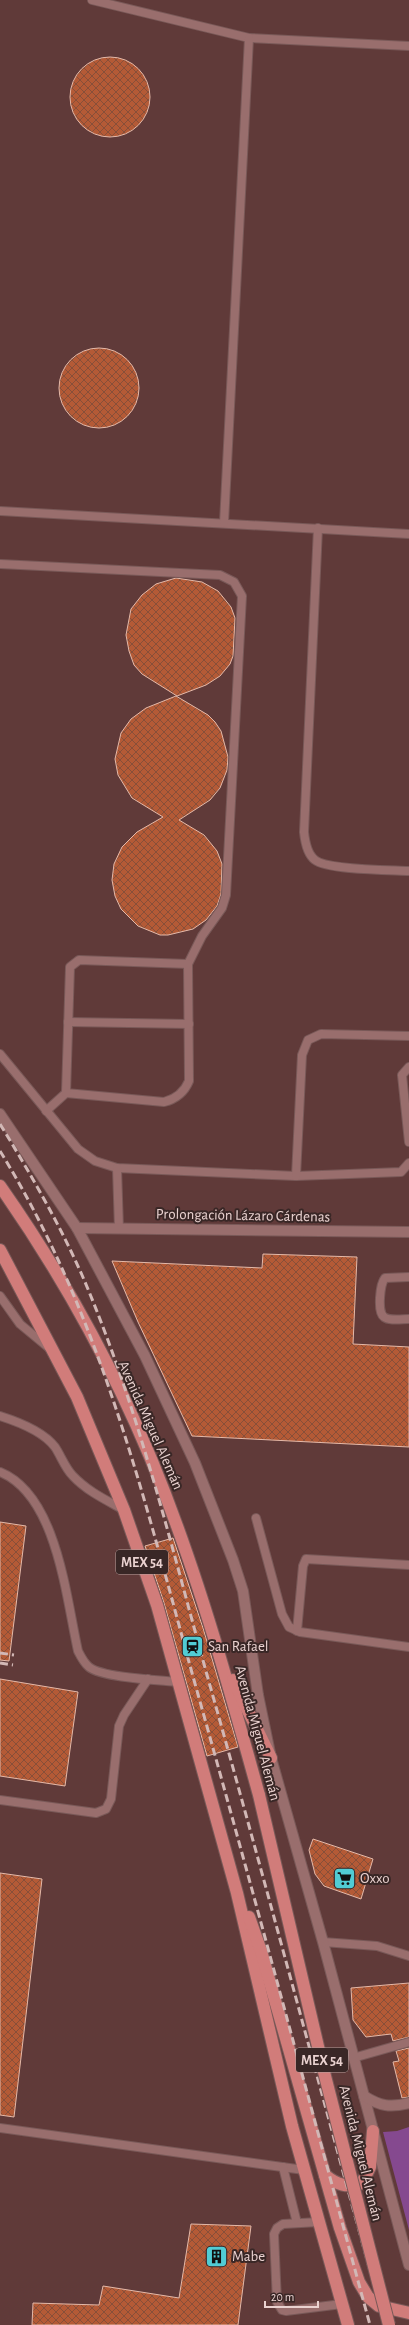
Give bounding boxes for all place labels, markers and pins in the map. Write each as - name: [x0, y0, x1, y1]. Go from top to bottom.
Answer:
- station icon: San Rafael: [180, 1633, 206, 1659]
- place label: San Rafael: [208, 1639, 269, 1654]
- supermarket icon: Oxxo: [332, 1865, 358, 1891]
- place label: Oxxo: [360, 1871, 390, 1886]
- building icon: Mabe: [203, 2243, 229, 2269]
- place label: Mabe: [232, 2249, 265, 2264]

